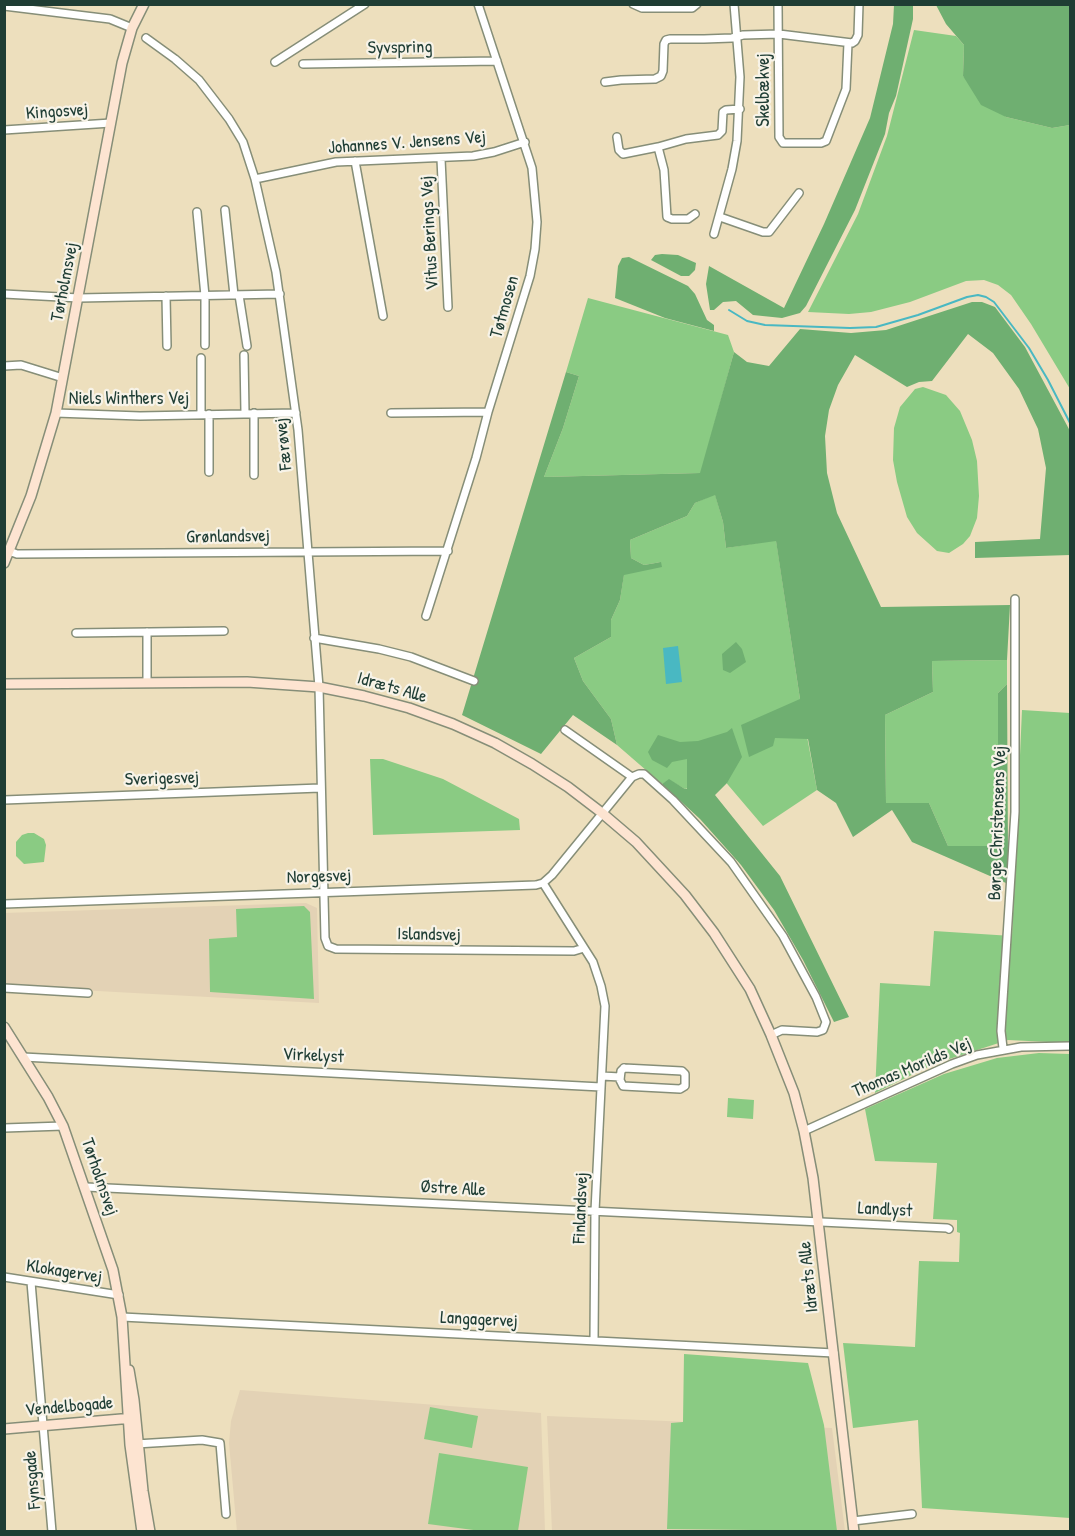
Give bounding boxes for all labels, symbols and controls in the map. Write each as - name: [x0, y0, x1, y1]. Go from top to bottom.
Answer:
- street label: Syvspring: [367, 37, 433, 59]
- street label: Skelbækvej: [753, 53, 775, 127]
- street label: Kingosvej: [25, 99, 89, 125]
- street label: Johannes V. Jensens Vej: [327, 127, 487, 159]
- street label: Vitus Berings Vej: [416, 175, 444, 291]
- street label: Tørholmsvej: [47, 241, 83, 323]
- street label: Tøtmosen: [486, 273, 524, 341]
- street label: Niels Winthers Vej: [69, 388, 189, 410]
- street label: Færøvej: [271, 417, 297, 471]
- street label: Grønlandsvej: [186, 525, 270, 549]
- street label: Idræts Alle: [355, 668, 429, 708]
- street label: Børge Christensens Vej: [985, 745, 1011, 901]
- street label: Sverigesvej: [125, 767, 199, 791]
- street label: Norgesvej: [286, 865, 352, 889]
- street label: Islandsvej: [397, 924, 461, 946]
- street label: Thomas Morilds Vej: [849, 1033, 975, 1103]
- street label: Virkelyst: [282, 1044, 344, 1068]
- street label: Tørholmsvej: [76, 1136, 122, 1218]
- street label: Finlandsvej: [569, 1172, 593, 1244]
- street label: Østre Alle: [420, 1177, 486, 1201]
- street label: Landlyst: [857, 1198, 913, 1222]
- street label: Idræts Alle: [795, 1240, 823, 1314]
- street label: Klokagervej: [24, 1255, 104, 1289]
- street label: Langagervej: [440, 1307, 518, 1333]
- street label: Vendelbogade: [24, 1392, 114, 1422]
- street label: Fynsgade: [20, 1450, 46, 1510]

